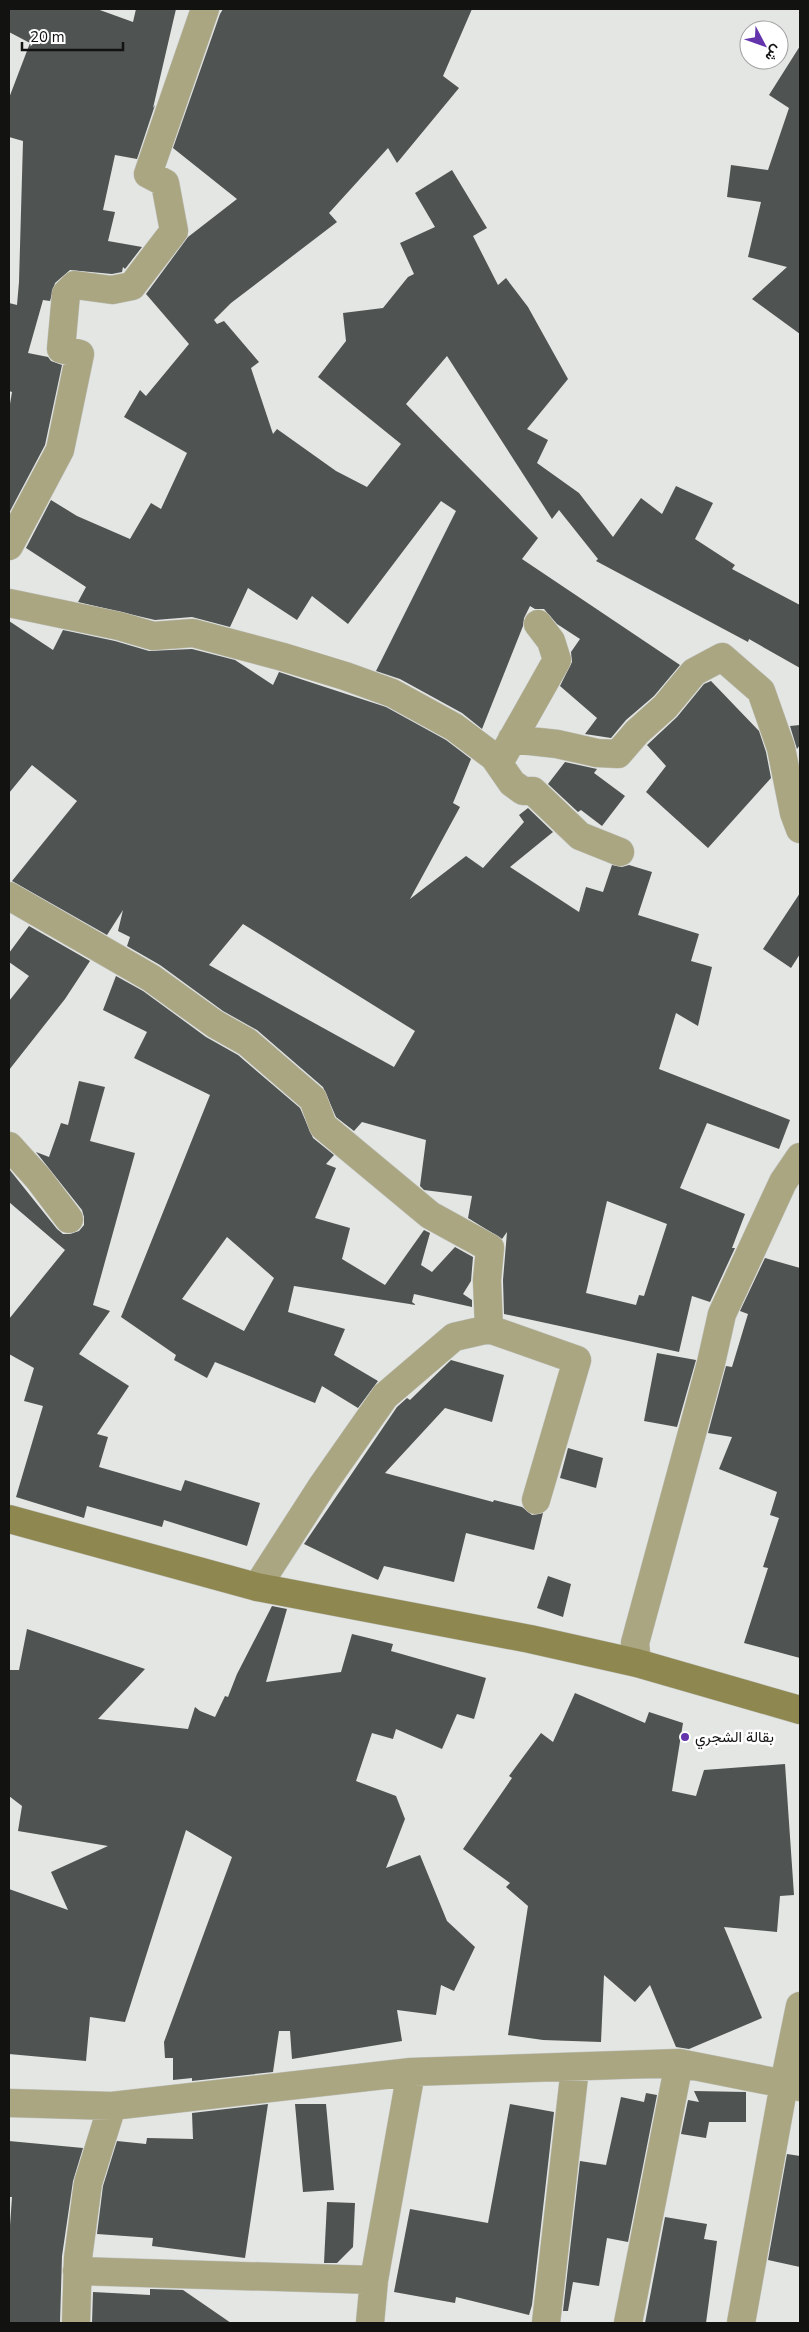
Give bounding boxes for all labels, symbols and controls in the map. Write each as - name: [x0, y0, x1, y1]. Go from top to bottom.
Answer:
- scale bar: [22, 20, 124, 52]
- north arrow: [739, 20, 789, 70]
- text: 20 m: [30, 27, 65, 47]
- text: ش: [761, 41, 786, 66]
- place label: بقالة الشجري: [695, 1727, 774, 1750]
- marker: بقالة الشجري: [679, 1731, 691, 1743]

